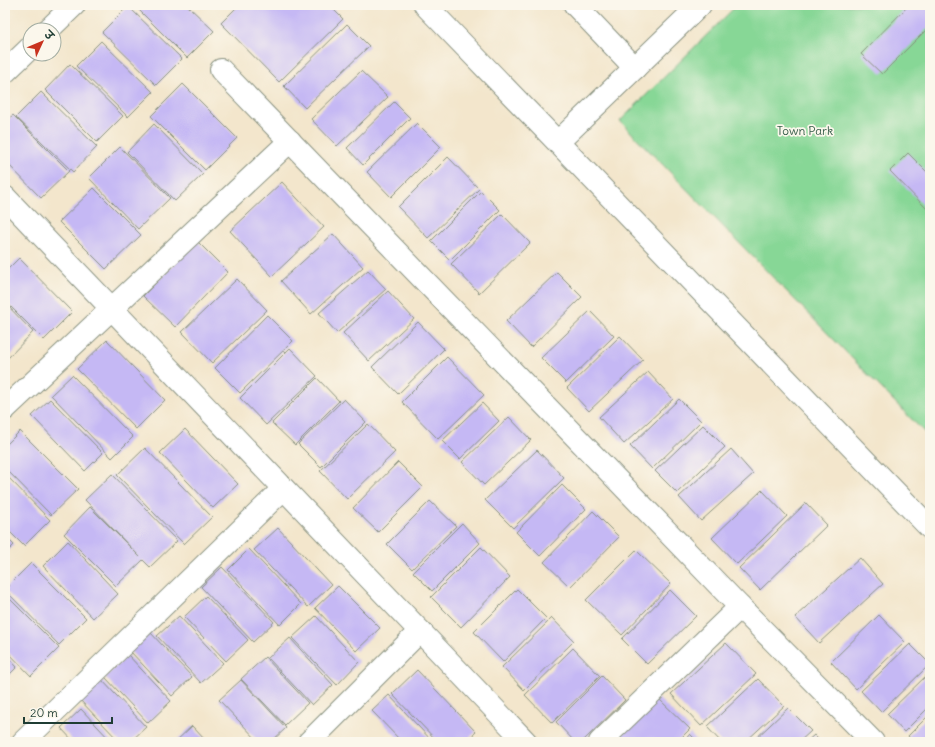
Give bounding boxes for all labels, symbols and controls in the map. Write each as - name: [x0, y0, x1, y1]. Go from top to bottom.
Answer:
- north arrow: [22, 22, 62, 62]
- text: उ: [41, 27, 58, 44]
- park label: Town Park: [777, 123, 833, 138]
- scale bar: [24, 699, 112, 725]
- text: 20 m: [30, 705, 58, 720]

